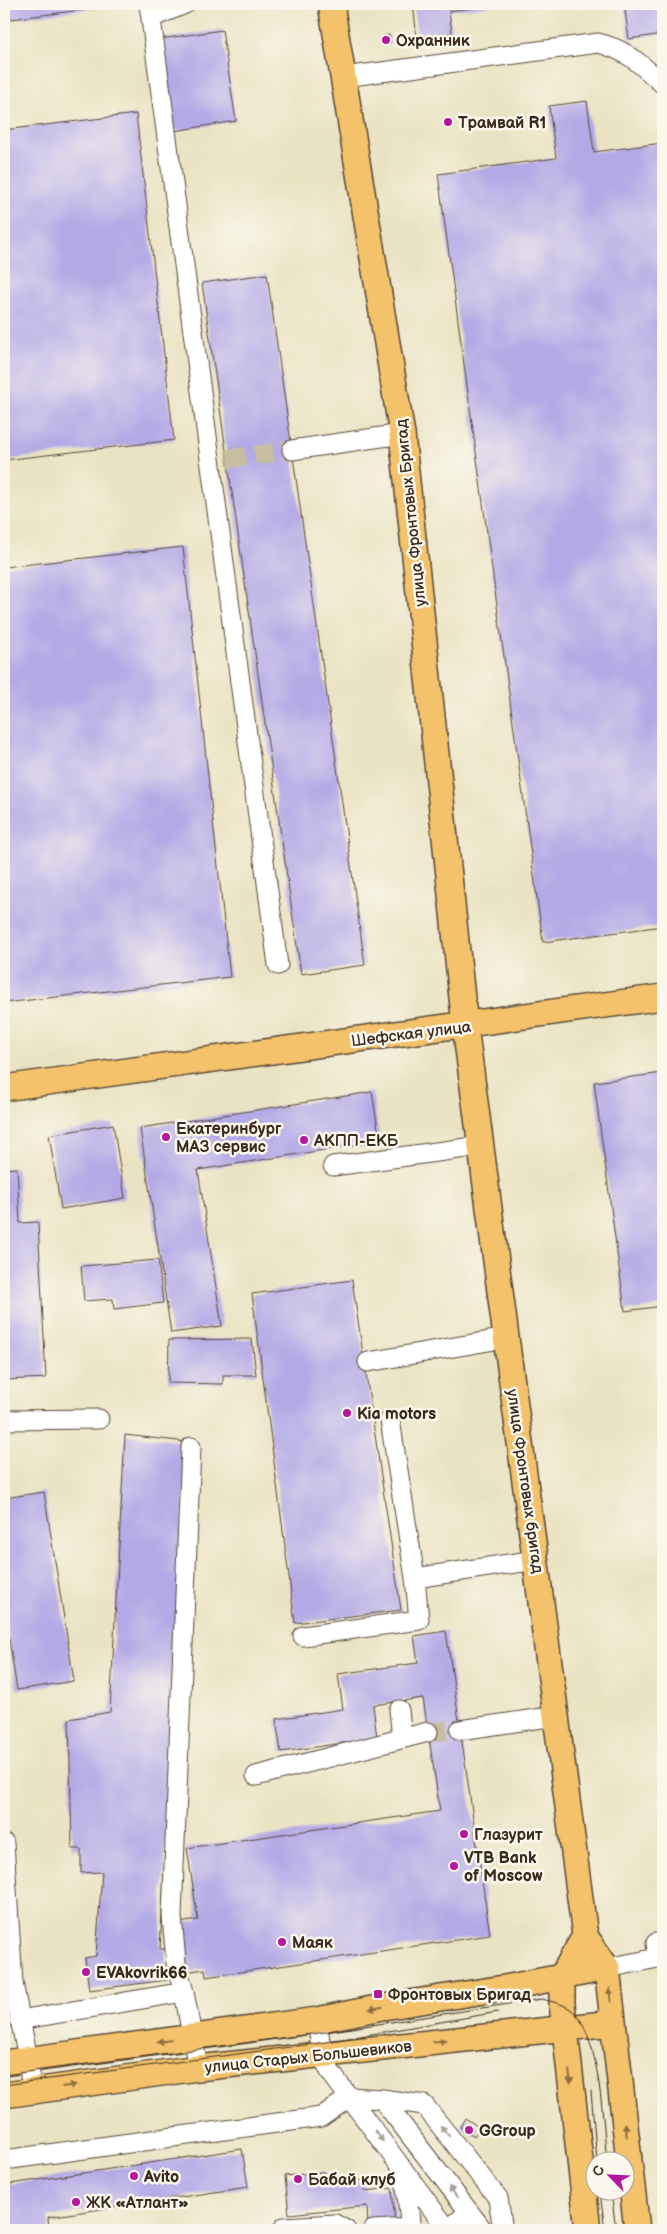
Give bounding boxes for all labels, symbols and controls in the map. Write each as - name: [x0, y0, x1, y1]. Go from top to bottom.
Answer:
- place label: Охранник: [396, 32, 470, 51]
- marker: Охранник: [380, 34, 392, 46]
- place label: Трамвай R1: [458, 114, 546, 133]
- marker: Трамвай R1: [442, 116, 454, 128]
- street label: улица Фронтовых Бригад: [392, 418, 431, 608]
- street label: Шефская улица: [350, 1018, 473, 1051]
- place label: Екатеринбург МАЗ сервис: [176, 1120, 282, 1157]
- marker: Екатеринбург МАЗ сервис: [160, 1131, 172, 1143]
- place label: АКПП-ЕКБ: [313, 1132, 399, 1151]
- marker: АКПП-ЕКБ: [298, 1134, 310, 1146]
- street label: улица Фронтовых бригад: [502, 1388, 547, 1575]
- place label: Kia motors: [357, 1405, 436, 1424]
- marker: Kia motors: [341, 1407, 353, 1419]
- place label: Глазурит: [474, 1826, 543, 1845]
- marker: Глазурит: [458, 1828, 470, 1840]
- place label: VTB Bank of Moscow: [464, 1849, 543, 1886]
- marker: VTB Bank of Moscow: [448, 1860, 460, 1872]
- place label: Маяк: [292, 1934, 333, 1953]
- marker: Маяк: [276, 1936, 288, 1948]
- place label: EVAkovrik66: [96, 1964, 188, 1983]
- marker: EVAkovrik66: [80, 1966, 92, 1978]
- place label: Фронтовых Бригад: [388, 1986, 531, 2005]
- one-way arrow: [606, 1987, 614, 2003]
- marker: Фронтовых Бригад: [372, 1988, 384, 2000]
- one-way arrow: [368, 2004, 384, 2012]
- one-way arrow: [156, 2037, 172, 2045]
- street label: улица Старых Большевиков: [204, 2037, 413, 2078]
- one-way arrow: [431, 2037, 447, 2045]
- one-way arrow: [566, 2070, 574, 2086]
- one-way arrow: [62, 2081, 78, 2089]
- one-way arrow: [622, 2121, 630, 2137]
- place label: GGroup: [479, 2122, 536, 2141]
- one-way arrow: [439, 2124, 450, 2137]
- marker: GGroup: [463, 2124, 475, 2136]
- one-way arrow: [373, 2129, 384, 2142]
- north arrow: [584, 2152, 634, 2202]
- text: С: [589, 2163, 608, 2179]
- place label: Avito: [143, 2168, 179, 2187]
- marker: Avito: [128, 2170, 140, 2182]
- place label: Бабай клуб: [308, 2171, 396, 2190]
- marker: Бабай клуб: [292, 2173, 304, 2185]
- one-way arrow: [448, 2185, 458, 2198]
- place label: ЖК «Атлант»: [86, 2194, 189, 2213]
- marker: ЖК «Атлант»: [70, 2196, 82, 2208]

